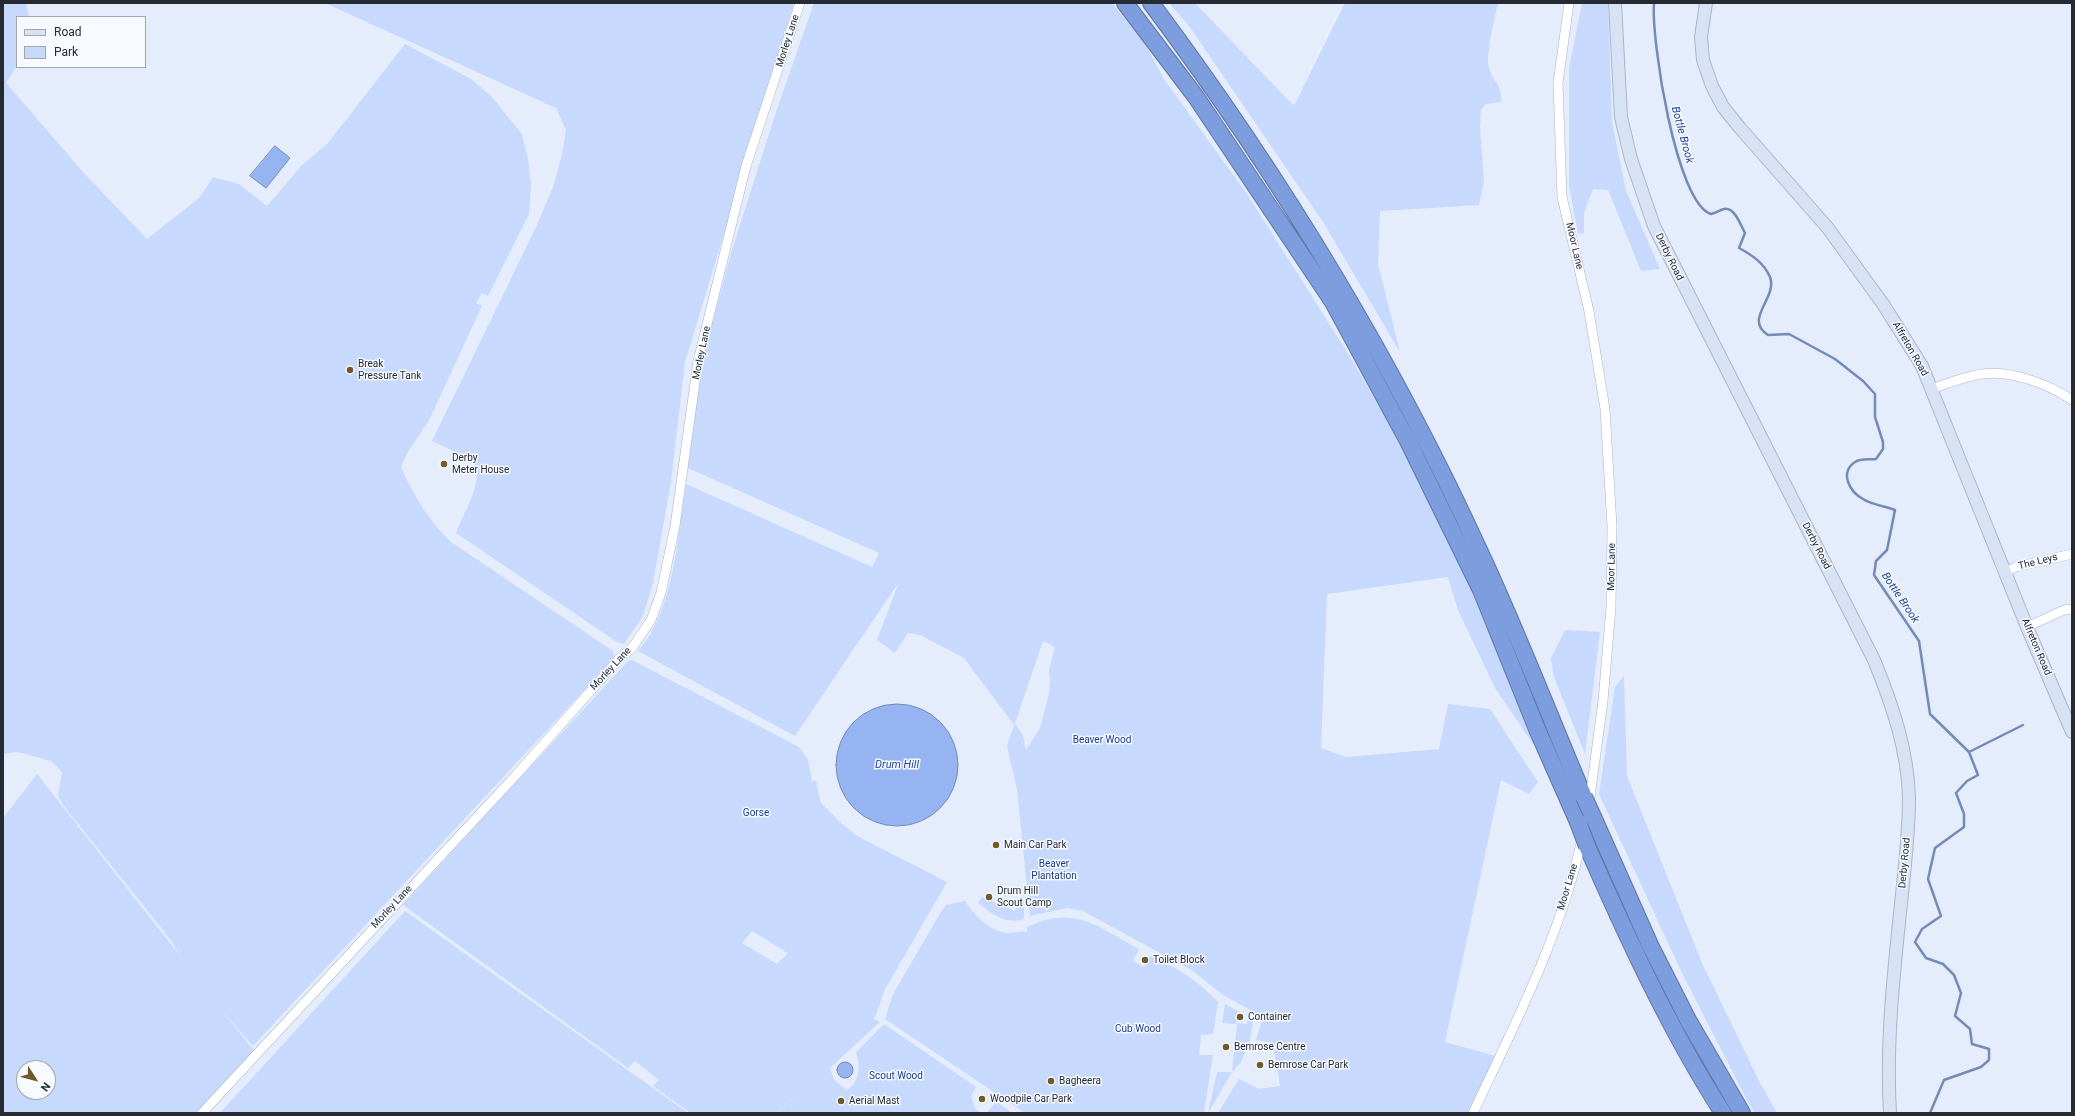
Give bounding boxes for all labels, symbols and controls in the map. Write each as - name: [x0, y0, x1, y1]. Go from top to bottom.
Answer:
- street label: Morley Lane: [774, 13, 802, 69]
- legend: [16, 16, 146, 68]
- text: Road: [54, 25, 82, 39]
- text: Park: [54, 45, 78, 59]
- water label: Bottle Brook: [1668, 105, 1696, 165]
- street label: Moor Lane: [1563, 221, 1585, 271]
- street label: Derby Road: [1652, 231, 1686, 283]
- street label: Alfreton Road: [1890, 320, 1930, 378]
- street label: Morley Lane: [690, 325, 714, 381]
- place label: Break Pressure Tank: [358, 358, 421, 382]
- marker: Break Pressure Tank: [345, 365, 355, 375]
- place label: Derby Meter House: [452, 452, 509, 476]
- marker: Derby Meter House: [439, 459, 449, 469]
- street label: Derby Road: [1799, 521, 1833, 571]
- street label: Moor Lane: [1606, 543, 1618, 591]
- street label: The Leys: [2017, 551, 2059, 573]
- water label: Bottle Brook: [1878, 570, 1922, 626]
- street label: Alfreton Road: [2019, 617, 2053, 677]
- street label: Morley Lane: [588, 645, 634, 693]
- park label: Beaver Wood: [1073, 734, 1131, 746]
- water label: Drum Hill: [875, 758, 919, 772]
- park label: Gorse: [743, 807, 769, 819]
- street label: Derby Road: [1897, 837, 1913, 889]
- place label: Main Car Park: [1004, 839, 1067, 851]
- marker: Main Car Park: [991, 840, 1001, 850]
- park label: Beaver Plantation: [1031, 858, 1077, 882]
- street label: Moor Lane: [1555, 862, 1581, 912]
- street label: Morley Lane: [369, 883, 415, 931]
- place label: Drum Hill Scout Camp: [997, 885, 1051, 908]
- marker: Drum Hill Scout Camp: [984, 892, 994, 902]
- place label: Toilet Block: [1153, 954, 1205, 966]
- marker: Toilet Block: [1140, 955, 1150, 965]
- place label: Container: [1248, 1011, 1291, 1023]
- marker: Container: [1235, 1012, 1245, 1022]
- park label: Cub Wood: [1115, 1023, 1161, 1035]
- place label: Bemrose Centre: [1234, 1041, 1305, 1053]
- marker: Bemrose Centre: [1221, 1042, 1231, 1052]
- place label: Bemrose Car Park: [1268, 1059, 1348, 1071]
- north arrow: [16, 1060, 56, 1100]
- marker: Bemrose Car Park: [1255, 1060, 1265, 1070]
- park label: Scout Wood: [869, 1070, 923, 1082]
- place label: Bagheera: [1059, 1075, 1101, 1087]
- marker: Bagheera: [1046, 1076, 1056, 1086]
- text: N: [38, 1080, 53, 1094]
- place label: Woodpile Car Park: [990, 1093, 1072, 1105]
- marker: Woodpile Car Park: [977, 1094, 987, 1104]
- place label: Aerial Mast: [849, 1095, 900, 1107]
- marker: Aerial Mast: [836, 1096, 846, 1106]

